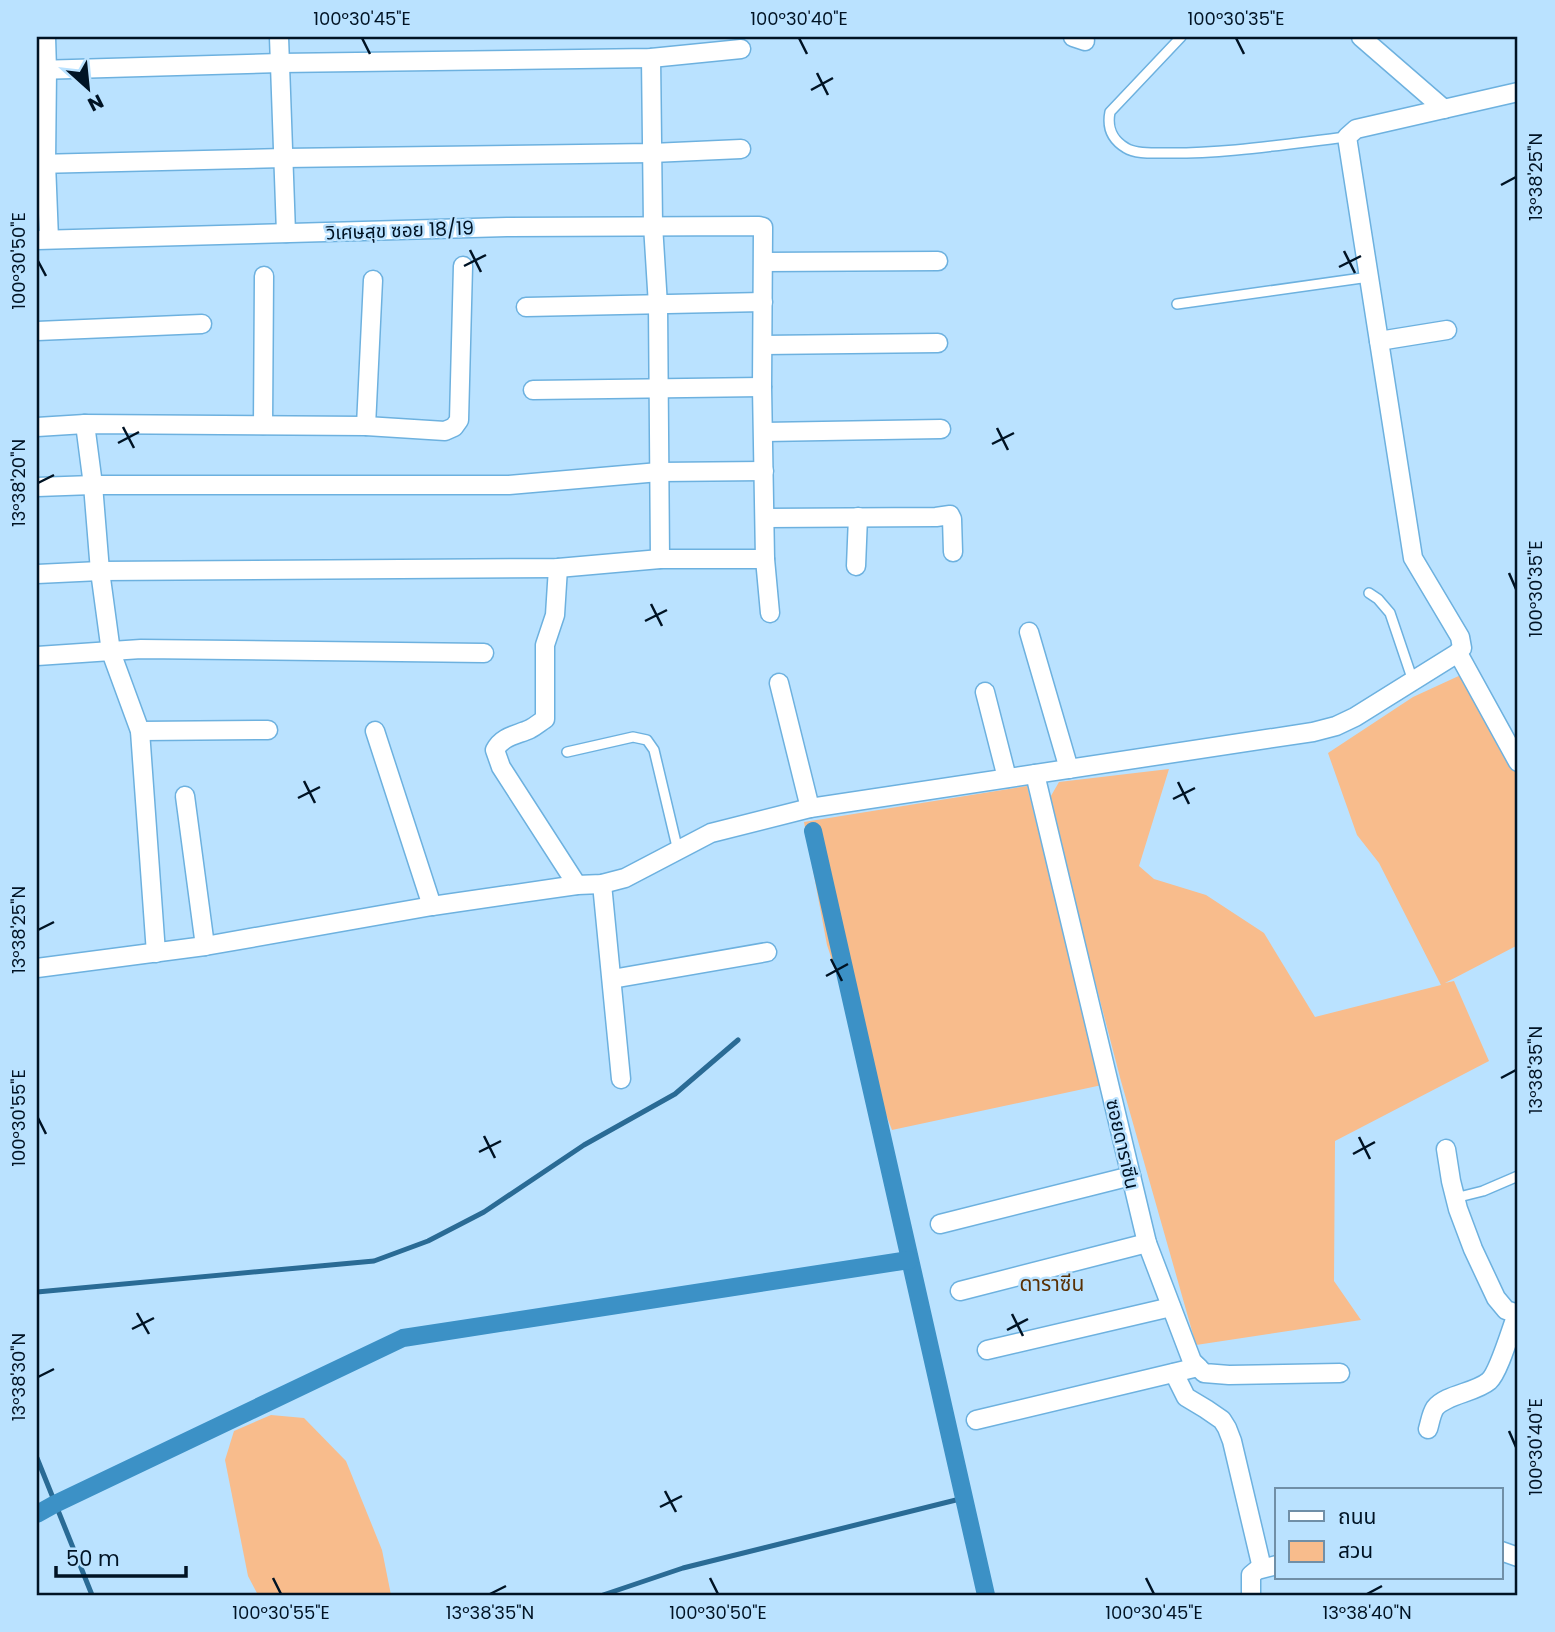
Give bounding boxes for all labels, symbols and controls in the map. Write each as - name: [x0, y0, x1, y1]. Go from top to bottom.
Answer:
- text: 100°30'45"E: [313, 6, 411, 31]
- text: 100°30'40"E: [750, 6, 848, 31]
- text: 100°30'35"E: [1188, 6, 1284, 31]
- north arrow: [52, 52, 122, 122]
- text: N: [83, 87, 108, 118]
- text: 13°38'25"N: [1523, 133, 1548, 221]
- text: 100°30'50"E: [6, 212, 31, 310]
- street label: วิเศษสุข ซอย 18/19: [325, 214, 475, 247]
- text: 13°38'20"N: [6, 439, 31, 527]
- text: 100°30'35"E: [1523, 541, 1548, 637]
- text: 13°38'25"N: [6, 886, 31, 974]
- text: 13°38'35"N: [1523, 1026, 1548, 1114]
- text: 100°30'55"E: [6, 1069, 31, 1167]
- street label: ซอยดาราซีน: [1099, 1097, 1146, 1192]
- district label: ดาราซีน: [1020, 1269, 1084, 1298]
- text: 13°38'30"N: [6, 1333, 31, 1421]
- text: 100°30'40"E: [1523, 1398, 1548, 1496]
- legend: [1275, 1488, 1502, 1580]
- text: ถนน: [1338, 1502, 1376, 1531]
- scale bar: [56, 1534, 186, 1578]
- text: สวน: [1338, 1536, 1373, 1565]
- text: 50 m: [66, 1544, 120, 1573]
- text: 100°30'55"E: [232, 1600, 330, 1625]
- text: 13°38'35"N: [446, 1600, 534, 1625]
- text: 100°30'50"E: [669, 1600, 767, 1625]
- text: 100°30'45"E: [1105, 1600, 1203, 1625]
- text: 13°38'40"N: [1322, 1600, 1412, 1625]

